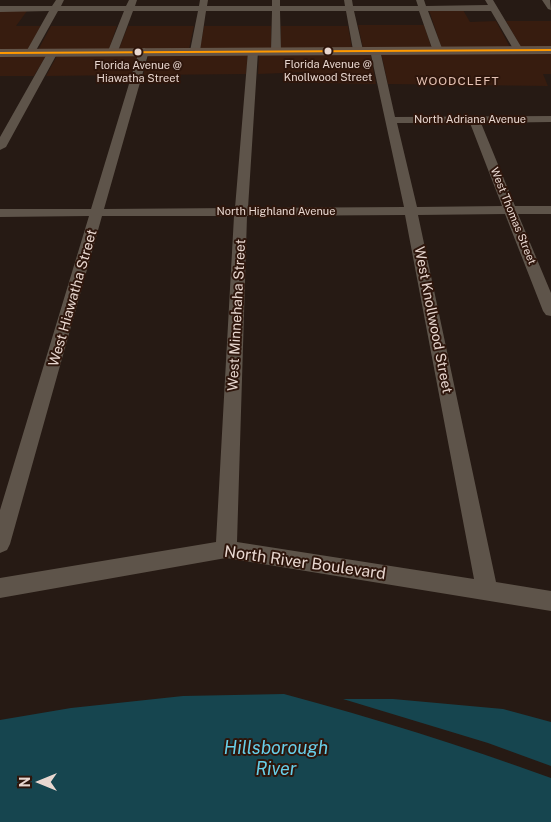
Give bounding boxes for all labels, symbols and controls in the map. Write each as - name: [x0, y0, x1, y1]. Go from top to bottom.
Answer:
- marker: Florida Avenue @ Knollwood Street: [323, 46, 333, 56]
- marker: Florida Avenue @ Hiawatha Street: [133, 47, 143, 57]
- place label: Florida Avenue @ Knollwood Street: [284, 58, 372, 84]
- place label: Florida Avenue @ Hiawatha Street: [94, 59, 182, 85]
- district label: WOODCLEFT: [415, 74, 501, 88]
- street label: North Adriana Avenue: [414, 113, 526, 127]
- street label: West Thomas Street: [487, 166, 539, 266]
- street label: North Highland Avenue: [217, 205, 335, 219]
- street label: West Hiawatha Street: [45, 228, 101, 368]
- street label: West Minnehaha Street: [225, 239, 249, 391]
- street label: West Knollwood Street: [411, 245, 455, 395]
- street label: North River Boulevard: [223, 542, 387, 584]
- water label: Hillsborough River: [224, 737, 328, 780]
- north arrow: [15, 757, 65, 807]
- text: N: [17, 777, 33, 787]

